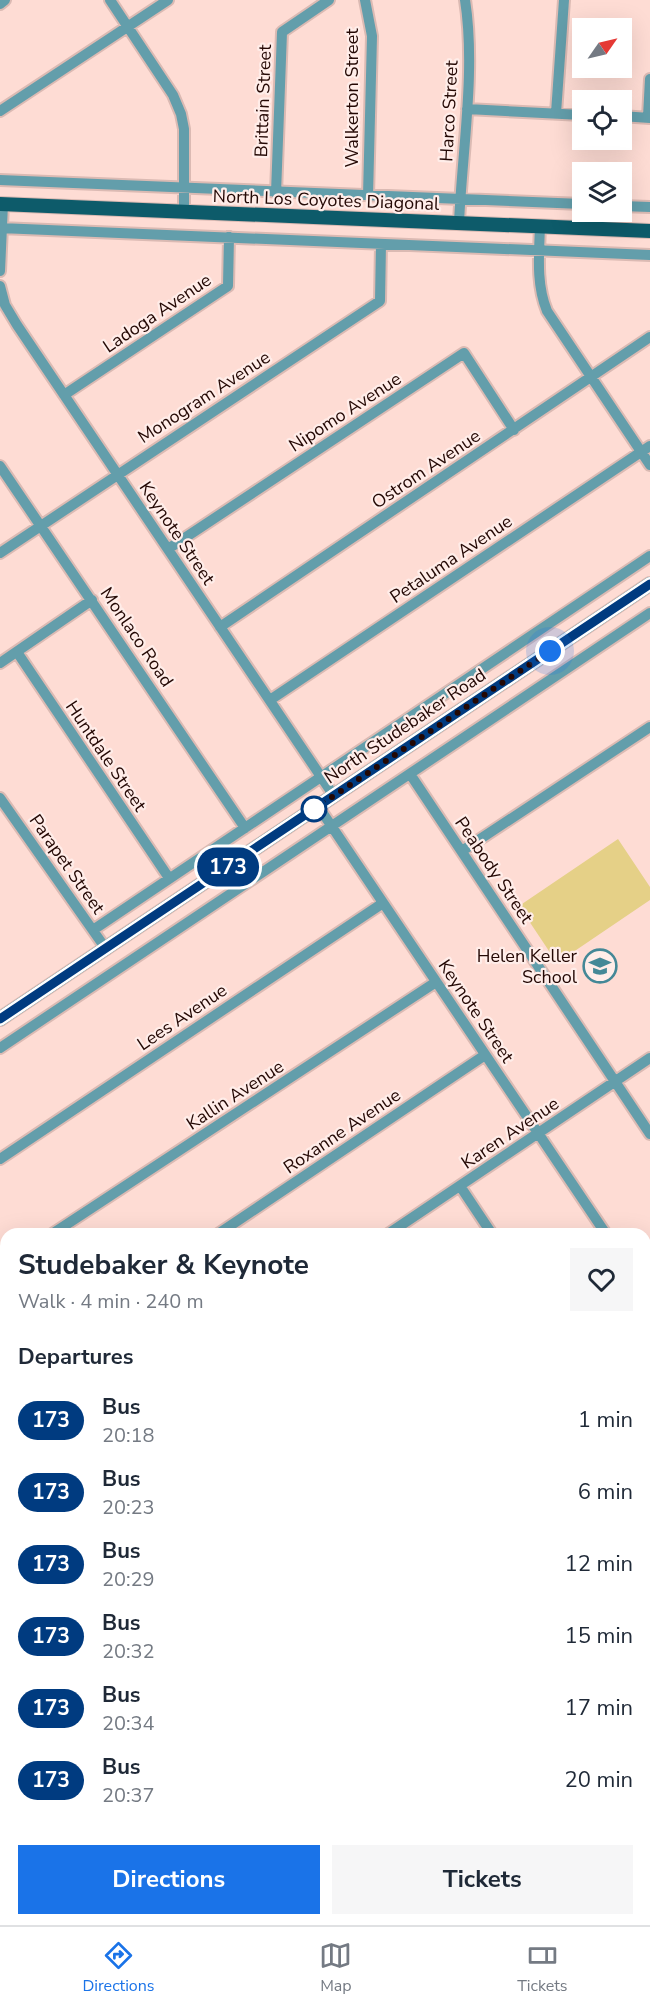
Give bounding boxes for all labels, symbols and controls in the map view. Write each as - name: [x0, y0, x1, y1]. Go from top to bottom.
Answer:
- north arrow: [572, 18, 632, 78]
- map controls: [572, 18, 632, 222]
- street label: Walkerton Street: [340, 28, 364, 168]
- street label: Brittain Street: [249, 44, 277, 158]
- street label: Harco Street: [434, 59, 464, 162]
- button: locate: [572, 90, 632, 150]
- button: layers: [572, 162, 632, 222]
- street label: North Los Coyotes Diagonal: [212, 184, 440, 216]
- street label: Ladoga Avenue: [98, 268, 216, 358]
- street label: Monogram Avenue: [133, 345, 275, 449]
- street label: Nipomo Avenue: [284, 367, 406, 457]
- street label: Ostrom Avenue: [367, 424, 485, 514]
- street label: Keynote Street: [134, 477, 221, 590]
- street label: Petaluma Avenue: [385, 509, 517, 609]
- street label: Monlaco Road: [95, 583, 179, 691]
- your location: [535, 636, 565, 666]
- street label: North Studebaker Road: [319, 663, 491, 789]
- street label: Huntdale Street: [60, 696, 152, 817]
- unlabelled marker: [301, 796, 327, 822]
- street label: Parapet Street: [24, 809, 111, 919]
- street label: Peabody Street: [449, 812, 539, 929]
- line badge: 173: [194, 848, 262, 886]
- text: 173: [209, 853, 247, 881]
- place label: Helen Keller School: [477, 944, 578, 989]
- school or university icon: Helen Keller School: [582, 948, 618, 984]
- street label: Keynote Street: [433, 955, 520, 1068]
- street label: Lees Avenue: [132, 978, 232, 1056]
- street label: Kallin Avenue: [182, 1055, 288, 1135]
- street label: Roxanne Avenue: [279, 1083, 405, 1179]
- street label: Karen Avenue: [457, 1092, 563, 1174]
- text: Studebaker & Keynote: [18, 1246, 309, 1284]
- button: heart: [570, 1248, 633, 1311]
- text: Walk · 4 min · 240 m: [18, 1288, 204, 1315]
- text: Departures: [18, 1342, 133, 1372]
- text: Bus: [102, 1392, 141, 1422]
- text: 1 min: [578, 1405, 633, 1435]
- text: 173: [32, 1406, 70, 1434]
- text: 20:18: [102, 1422, 155, 1449]
- text: Bus: [102, 1464, 141, 1494]
- text: 6 min: [578, 1477, 633, 1507]
- text: 173: [32, 1478, 70, 1506]
- text: 20:23: [102, 1494, 155, 1521]
- text: Bus: [102, 1536, 141, 1566]
- text: 12 min: [565, 1549, 633, 1579]
- text: 173: [32, 1550, 70, 1578]
- text: 20:29: [102, 1566, 155, 1593]
- text: Bus: [102, 1608, 141, 1638]
- text: 15 min: [565, 1621, 633, 1651]
- text: 173: [32, 1622, 70, 1650]
- text: 20:32: [102, 1638, 155, 1665]
- text: Bus: [102, 1680, 141, 1710]
- text: 17 min: [565, 1693, 633, 1723]
- text: 173: [32, 1694, 70, 1722]
- text: 20:34: [102, 1710, 155, 1737]
- text: Bus: [102, 1752, 141, 1782]
- text: 20 min: [565, 1765, 633, 1795]
- text: 173: [32, 1766, 70, 1794]
- text: 20:37: [102, 1782, 155, 1809]
- button: Directions: [18, 1845, 320, 1914]
- button: Tickets: [332, 1845, 633, 1914]
- tab: Directions: [82, 1939, 155, 1997]
- tab: Map: [319, 1939, 352, 1997]
- tab: Tickets: [517, 1939, 568, 1997]

